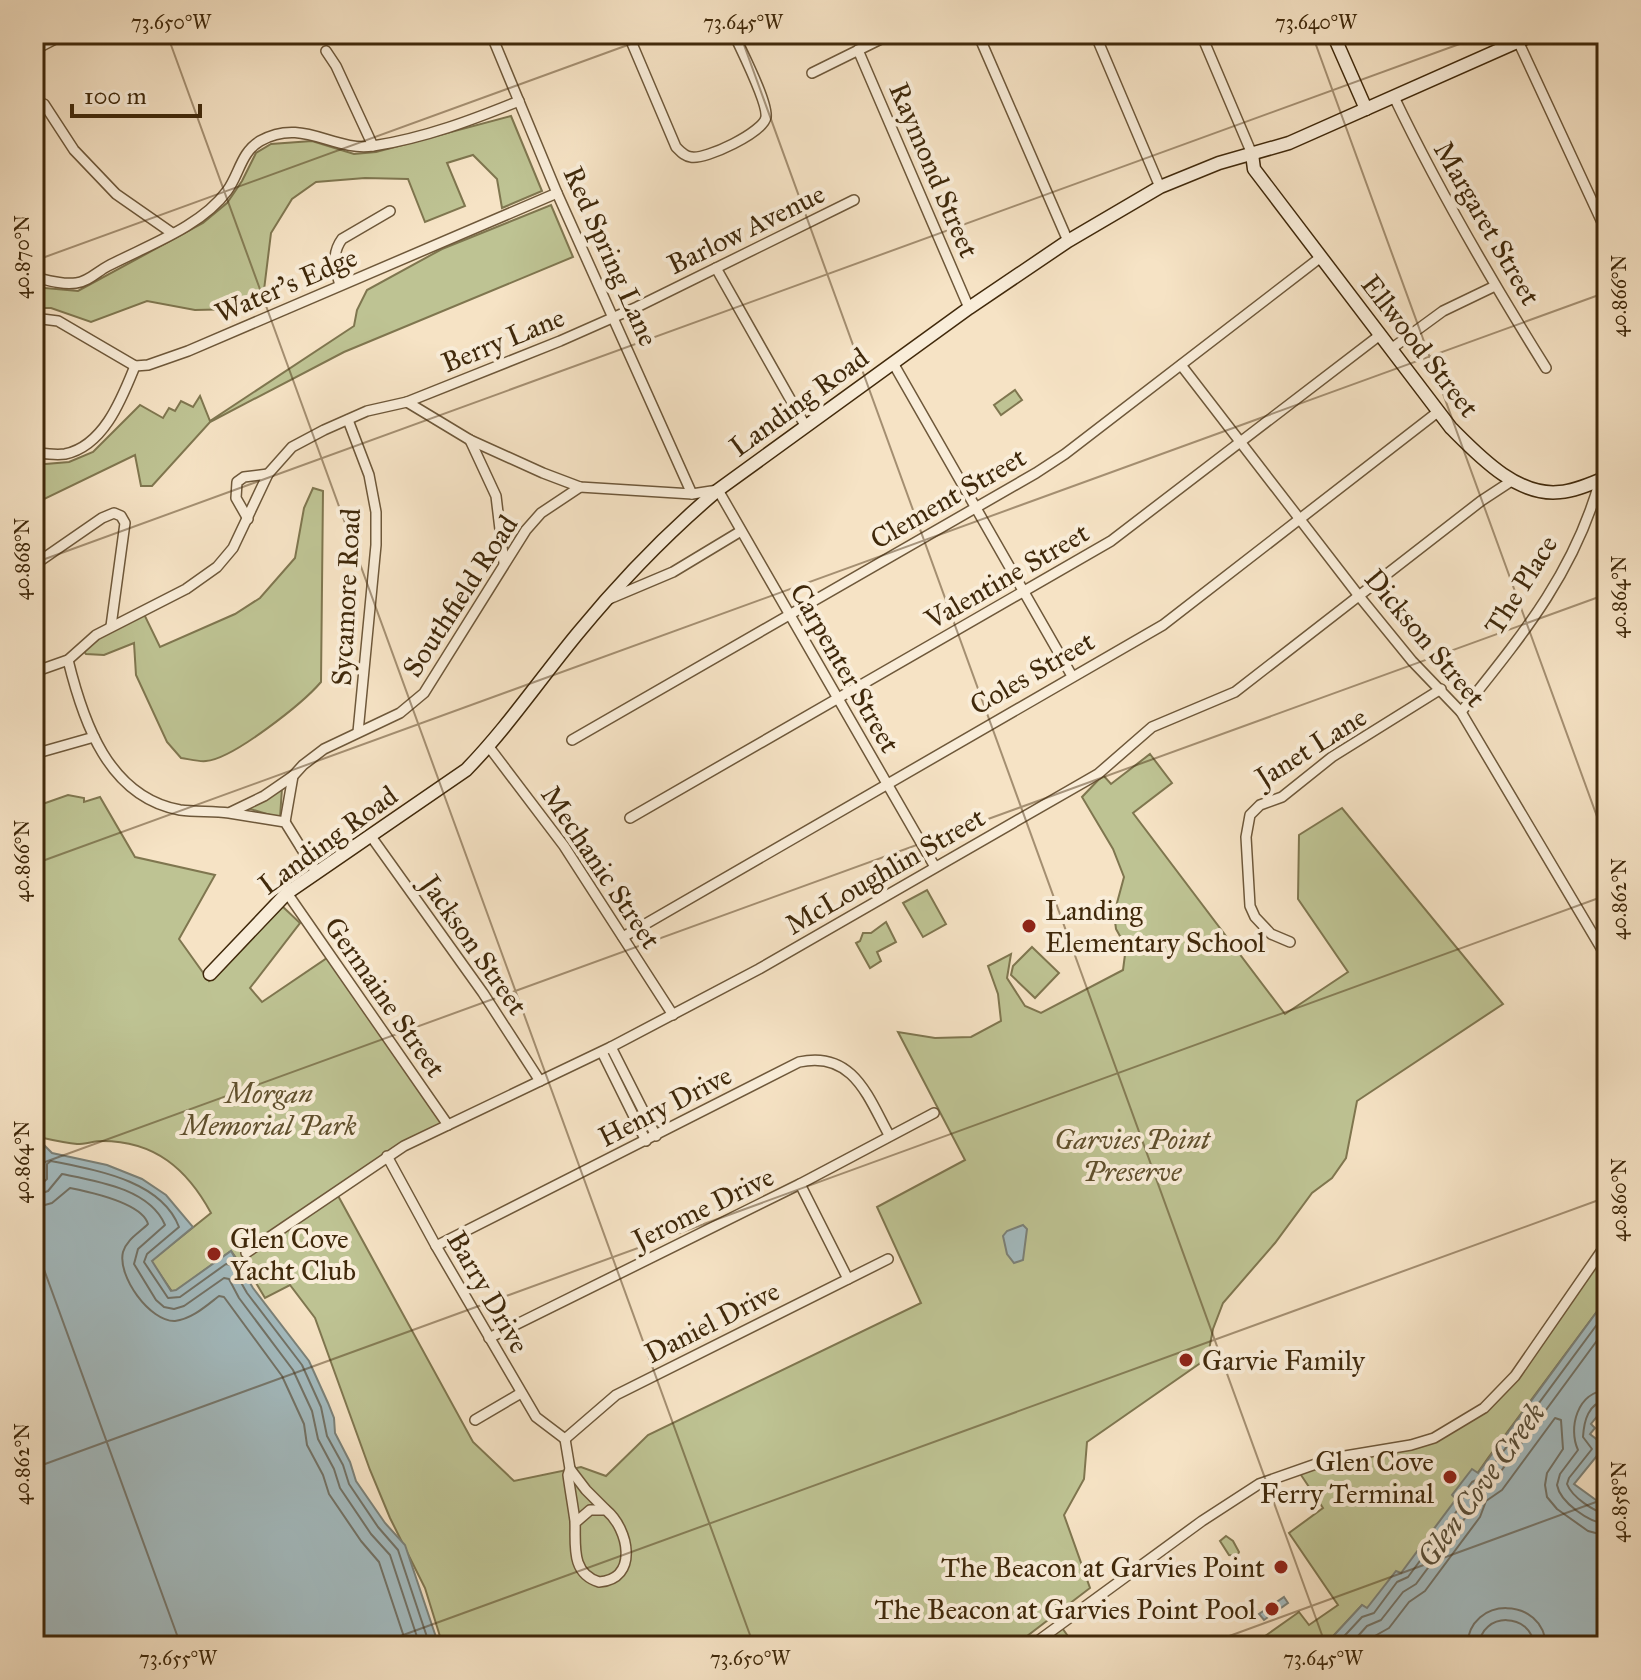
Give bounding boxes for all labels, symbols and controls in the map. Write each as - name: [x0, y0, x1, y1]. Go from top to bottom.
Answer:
- text: 73.650°W: [131, 10, 212, 34]
- text: 73.645°W: [703, 10, 784, 34]
- text: 73.640°W: [1275, 10, 1358, 34]
- scale bar: [72, 68, 200, 118]
- street label: Raymond Street: [881, 77, 987, 263]
- text: 100 m: [84, 81, 147, 111]
- street label: Margaret Street: [1426, 135, 1548, 311]
- street label: Red Spring Lane: [556, 161, 666, 351]
- street label: Barlow Avenue: [662, 176, 830, 282]
- text: 40.870°N: [10, 215, 34, 299]
- street label: Water's Edge: [210, 239, 362, 331]
- text: 40.866°N: [1607, 255, 1631, 337]
- street label: Ellwood Street: [1353, 268, 1487, 424]
- street label: Berry Lane: [436, 299, 570, 381]
- street label: Landing Road: [723, 340, 875, 464]
- street label: Clement Street: [864, 439, 1032, 557]
- street label: Sycamore Road: [324, 507, 368, 687]
- street label: Southfield Road: [395, 508, 525, 684]
- street label: Valentine Street: [918, 515, 1095, 637]
- text: 40.868°N: [10, 518, 34, 600]
- street label: The Place: [1477, 529, 1565, 641]
- text: 40.864°N: [1607, 555, 1631, 639]
- street label: Dickson Street: [1357, 562, 1493, 714]
- street label: Carpenter Street: [782, 577, 908, 759]
- street label: Coles Street: [963, 623, 1101, 723]
- street label: Janet Lane: [1246, 699, 1373, 796]
- street label: Landing Road: [252, 778, 404, 902]
- street label: Mechanic Street: [533, 779, 669, 955]
- street label: McLoughlin Street: [779, 800, 991, 942]
- text: 40.866°N: [10, 820, 34, 902]
- text: 40.862°N: [1607, 858, 1631, 940]
- street label: Jackson Street: [411, 866, 535, 1022]
- place label: Landing Elementary School: [1045, 893, 1266, 960]
- street label: Germaine Street: [317, 910, 453, 1084]
- marker: Landing Elementary School: [1020, 917, 1038, 935]
- street label: Henry Drive: [592, 1057, 738, 1155]
- park label: Morgan Memorial Park: [178, 1076, 357, 1143]
- text: 40.864°N: [10, 1120, 34, 1204]
- park label: Garvies Point Preserve: [1054, 1122, 1212, 1189]
- text: 40.860°N: [1607, 1158, 1631, 1242]
- street label: Jerome Drive: [624, 1159, 779, 1259]
- place label: Glen Cove Yacht Club: [230, 1221, 356, 1288]
- street label: Barry Drive: [439, 1225, 537, 1359]
- marker: Glen Cove Yacht Club: [205, 1245, 223, 1263]
- street label: Daniel Drive: [639, 1273, 785, 1371]
- place label: Garvie Family: [1202, 1343, 1366, 1378]
- marker: Garvie Family: [1177, 1351, 1195, 1369]
- water label: Glen Cove Creek: [1409, 1396, 1553, 1574]
- text: 40.862°N: [10, 1423, 34, 1505]
- place label: Glen Cove Ferry Terminal: [1260, 1444, 1434, 1511]
- text: 40.858°N: [1607, 1461, 1631, 1543]
- marker: Glen Cove Ferry Terminal: [1441, 1468, 1459, 1486]
- place label: The Beacon at Garvies Point: [941, 1550, 1265, 1585]
- marker: The Beacon at Garvies Point: [1272, 1558, 1290, 1576]
- place label: The Beacon at Garvies Point Pool: [875, 1592, 1256, 1627]
- marker: The Beacon at Garvies Point Pool: [1263, 1600, 1281, 1618]
- text: 73.655°W: [139, 1646, 218, 1670]
- text: 73.650°W: [710, 1646, 791, 1670]
- text: 73.645°W: [1283, 1646, 1364, 1670]

